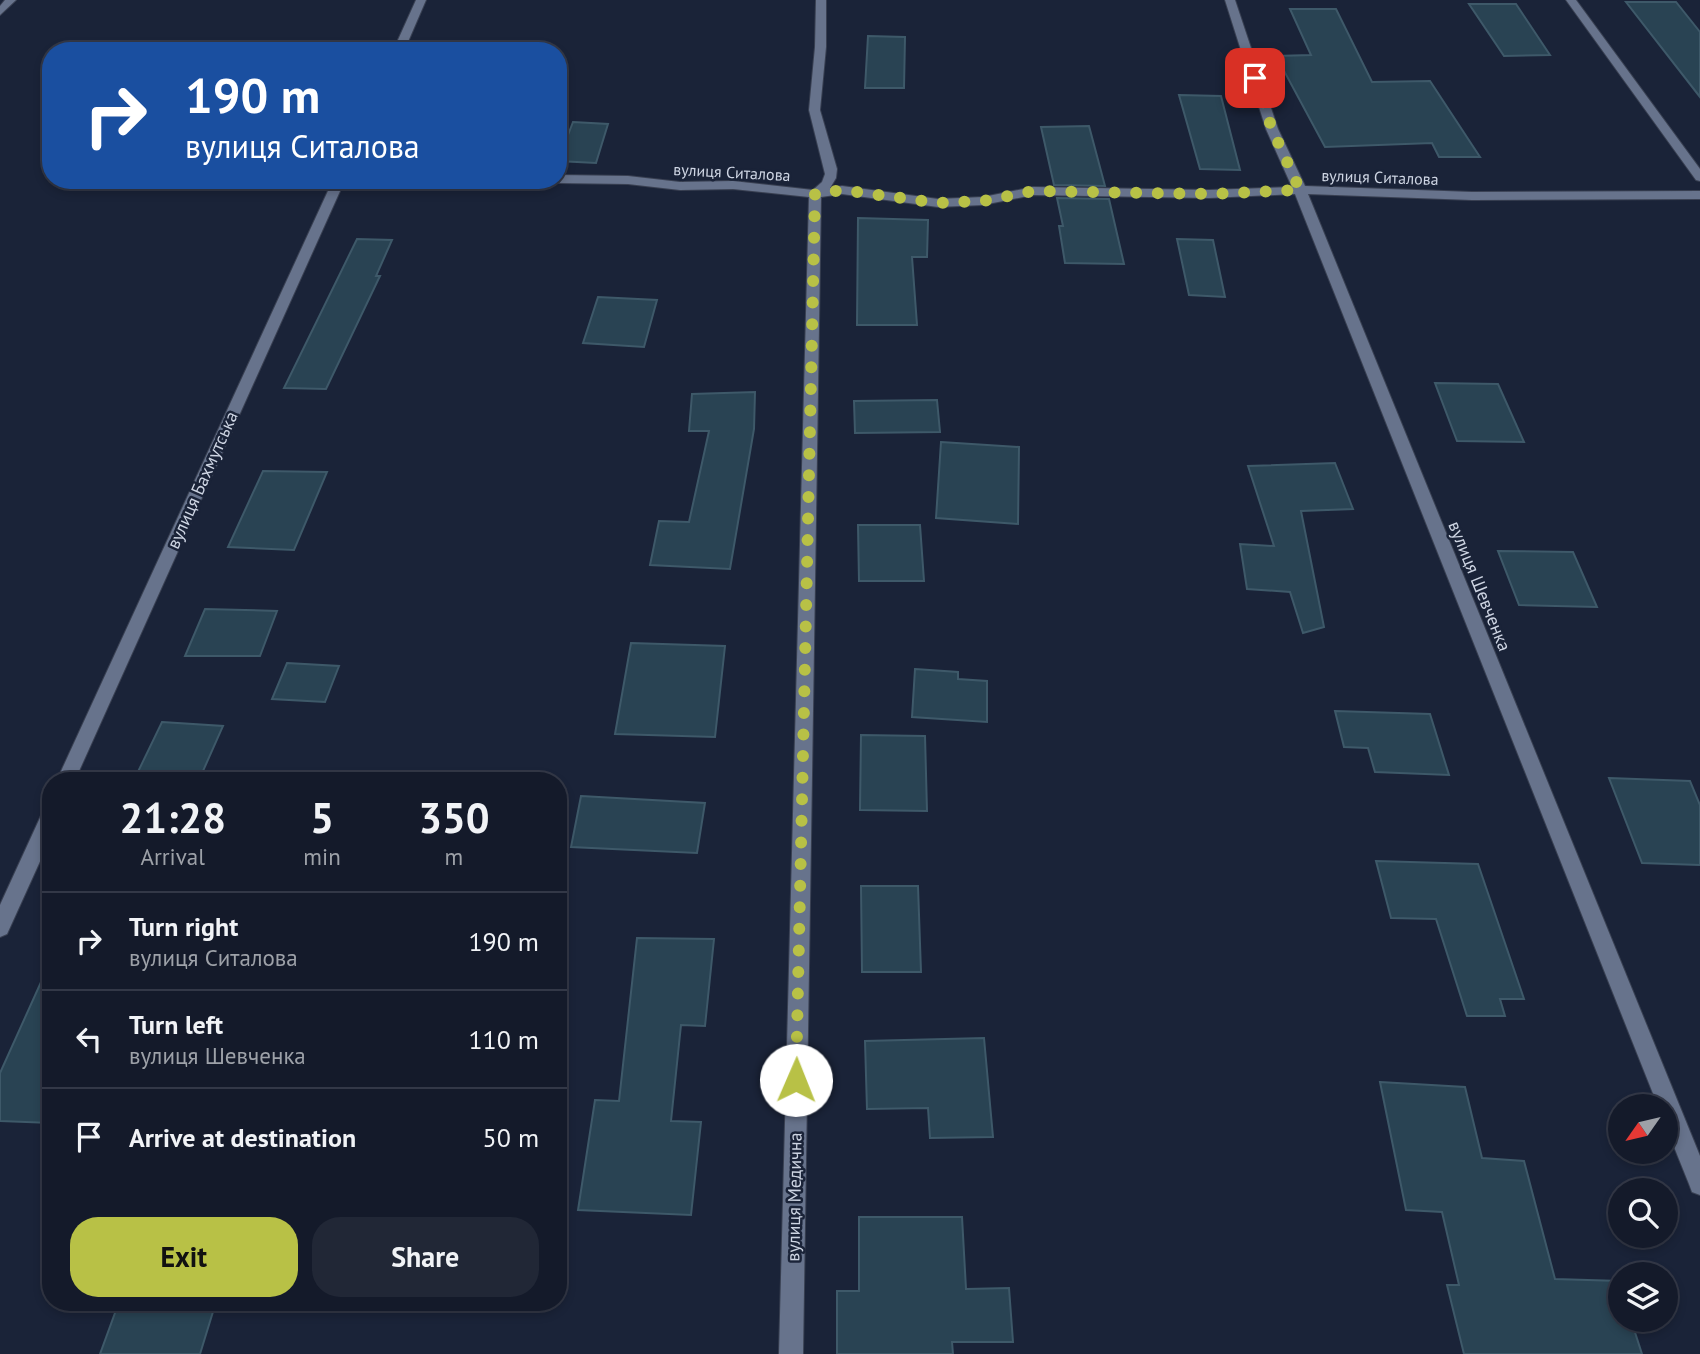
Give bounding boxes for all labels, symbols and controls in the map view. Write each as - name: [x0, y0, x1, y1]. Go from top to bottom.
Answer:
- pin: [1225, 48, 1285, 108]
- icon: arrive: [1236, 59, 1274, 97]
- text: 190 m: [185, 63, 320, 127]
- icon: right: [70, 70, 161, 161]
- text: вулиця Ситалова: [185, 125, 420, 167]
- street label: вулиця Ситалова: [673, 159, 791, 185]
- street label: вулиця Ситалова: [1321, 165, 1439, 189]
- street label: вулиця Бахмутська: [161, 408, 243, 552]
- street label: вулиця Шевченка: [1443, 518, 1517, 654]
- text: 21:28: [119, 790, 226, 845]
- text: 5: [310, 790, 334, 845]
- text: 350: [418, 790, 490, 845]
- text: Arrival: [140, 842, 205, 871]
- text: min: [303, 842, 341, 871]
- text: m: [445, 842, 463, 871]
- text: Turn right: [129, 910, 238, 943]
- icon: right: [70, 922, 108, 960]
- text: 190 m: [468, 925, 539, 958]
- text: вулиця Ситалова: [129, 943, 298, 972]
- text: Turn left: [129, 1008, 223, 1041]
- icon: left: [70, 1020, 108, 1058]
- text: 110 m: [468, 1023, 539, 1056]
- text: вулиця Шевченка: [129, 1041, 306, 1070]
- position arrow: [759, 1043, 833, 1117]
- north arrow: [1608, 1094, 1678, 1164]
- map controls: [1608, 1094, 1678, 1332]
- icon: arrive: [70, 1118, 108, 1156]
- text: Arrive at destination: [129, 1121, 356, 1154]
- text: 50 m: [483, 1121, 539, 1154]
- street label: вулиця Медична: [781, 1132, 807, 1262]
- button: search: [1608, 1178, 1678, 1248]
- button: Exit: [70, 1217, 298, 1297]
- button: Share: [312, 1217, 539, 1297]
- button: layers: [1608, 1262, 1678, 1332]

